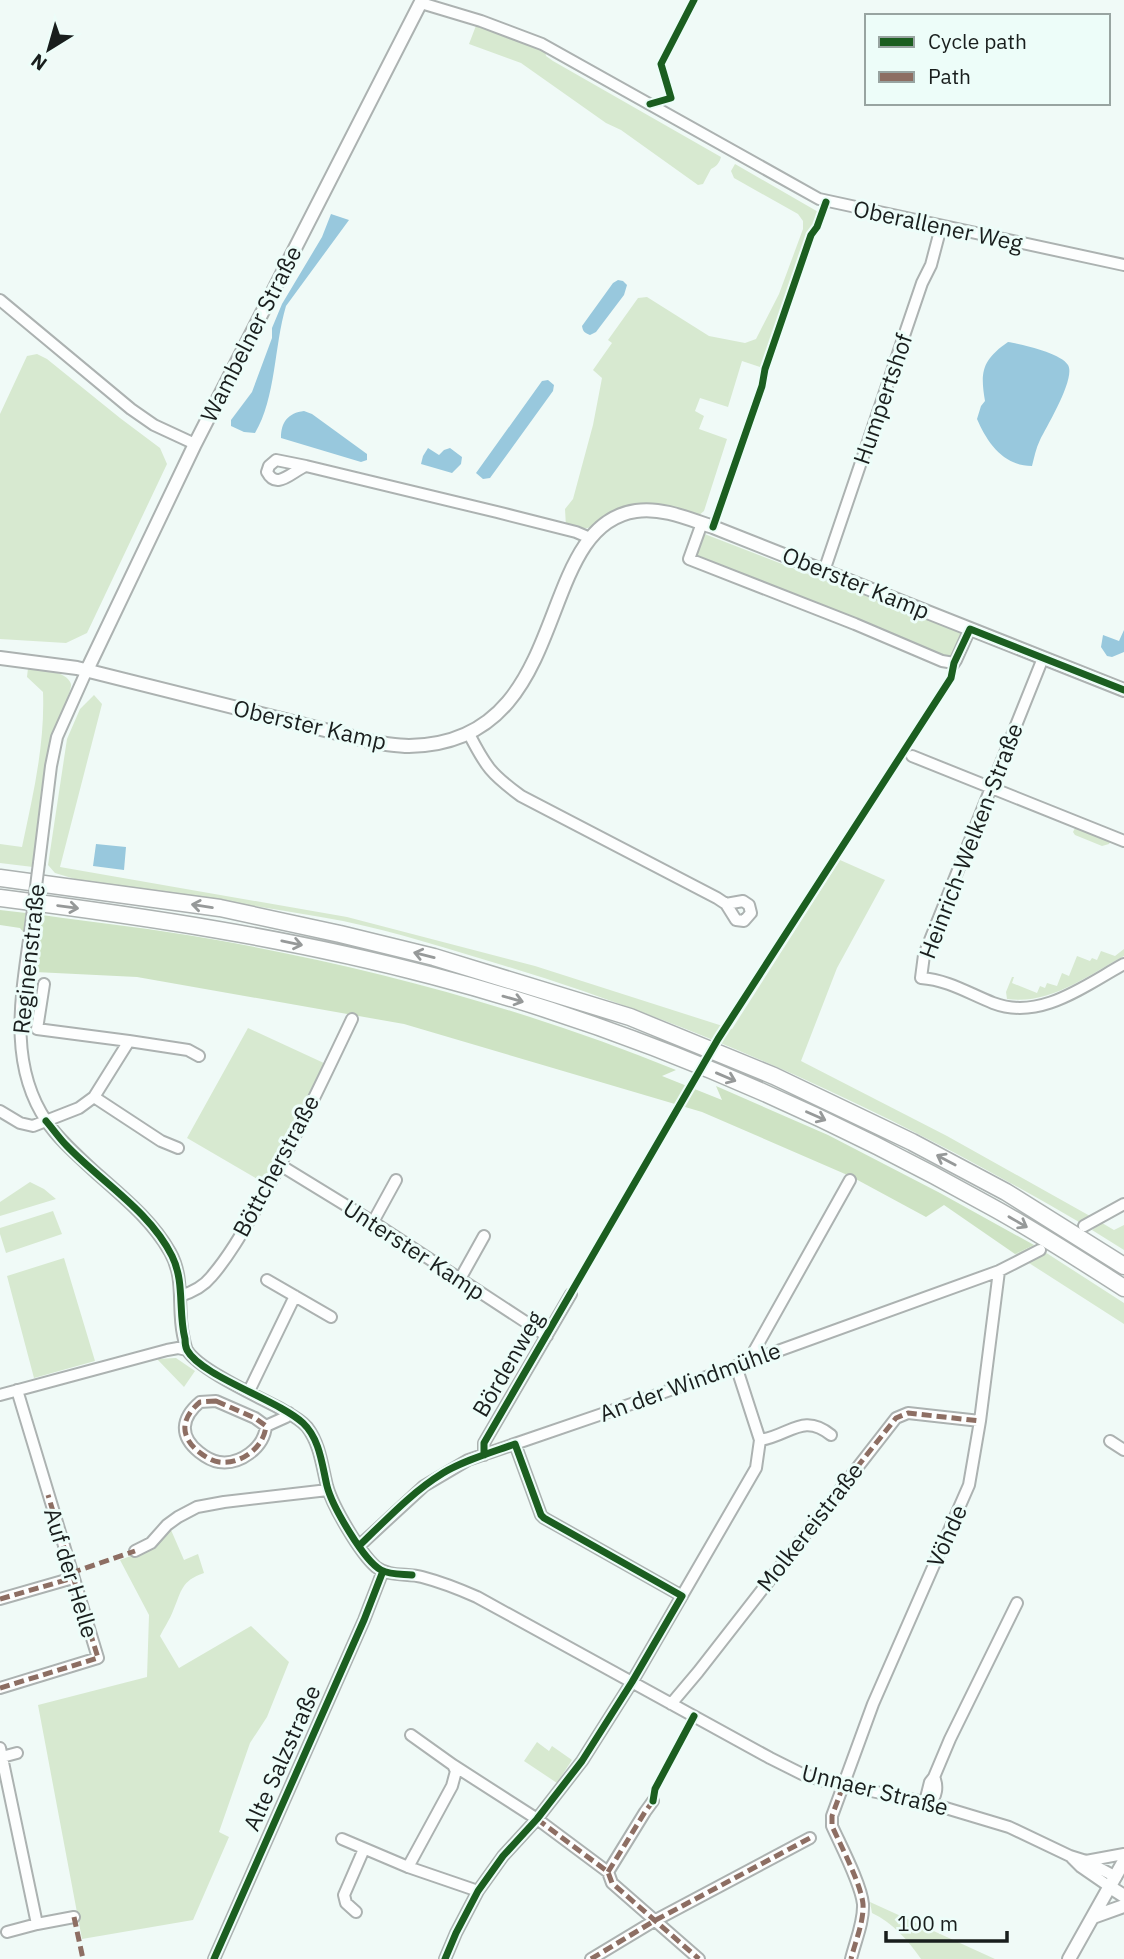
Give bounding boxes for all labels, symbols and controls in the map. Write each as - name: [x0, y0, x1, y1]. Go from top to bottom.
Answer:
- north arrow: [14, 14, 84, 84]
- legend: [865, 14, 1110, 105]
- text: Cycle path: [928, 27, 1027, 55]
- text: N: [26, 49, 51, 76]
- text: Path: [928, 62, 971, 90]
- street label: Oberallener Weg: [851, 192, 1026, 258]
- street label: Wambelner Straße: [193, 240, 307, 427]
- street label: Humpertshof: [846, 329, 918, 468]
- street label: Oberster Kamp: [778, 539, 934, 625]
- street label: Oberster Kamp: [231, 692, 390, 756]
- street label: Heinrich-Welken-Straße: [911, 719, 1029, 963]
- street label: Reginenstraße: [5, 882, 51, 1035]
- one-way arrow: [191, 899, 214, 912]
- one-way arrow: [56, 900, 79, 913]
- one-way arrow: [280, 937, 303, 950]
- one-way arrow: [413, 948, 436, 961]
- one-way arrow: [501, 993, 523, 1006]
- one-way arrow: [715, 1071, 737, 1084]
- street label: Böttcherstraße: [225, 1089, 325, 1242]
- one-way arrow: [805, 1110, 827, 1123]
- one-way arrow: [936, 1153, 957, 1167]
- street label: Unterster Kamp: [338, 1192, 491, 1306]
- one-way arrow: [1007, 1216, 1028, 1229]
- street label: Bördenweg: [465, 1305, 549, 1422]
- street label: An der Windmühle: [595, 1334, 784, 1428]
- street label: Molkereistraße: [749, 1456, 869, 1597]
- street label: Vöhde: [919, 1500, 973, 1571]
- street label: Auf der Helle: [38, 1504, 106, 1641]
- street label: Alte Salzstraße: [236, 1680, 327, 1835]
- street label: Unnaer Straße: [799, 1756, 952, 1822]
- scale bar: [886, 1899, 1007, 1943]
- text: 100 m: [897, 1909, 958, 1937]

